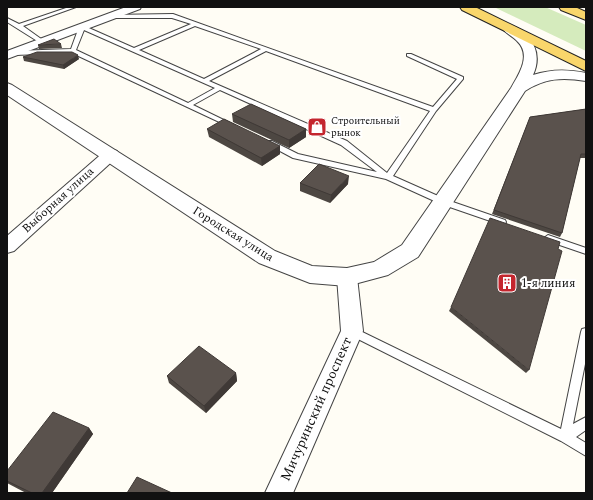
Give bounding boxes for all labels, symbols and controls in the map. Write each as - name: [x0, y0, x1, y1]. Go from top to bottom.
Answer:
- place label: Строительный рынок: [331, 113, 400, 141]
- shop icon: Строительный рынок: [306, 116, 328, 138]
- street label: Выборная улица: [18, 162, 98, 238]
- street label: Городская улица: [189, 201, 277, 267]
- building icon: 1-я линия: [496, 272, 518, 294]
- place label: 1-я линия: [521, 274, 575, 293]
- street label: Мичуринский проспект: [275, 333, 357, 484]

